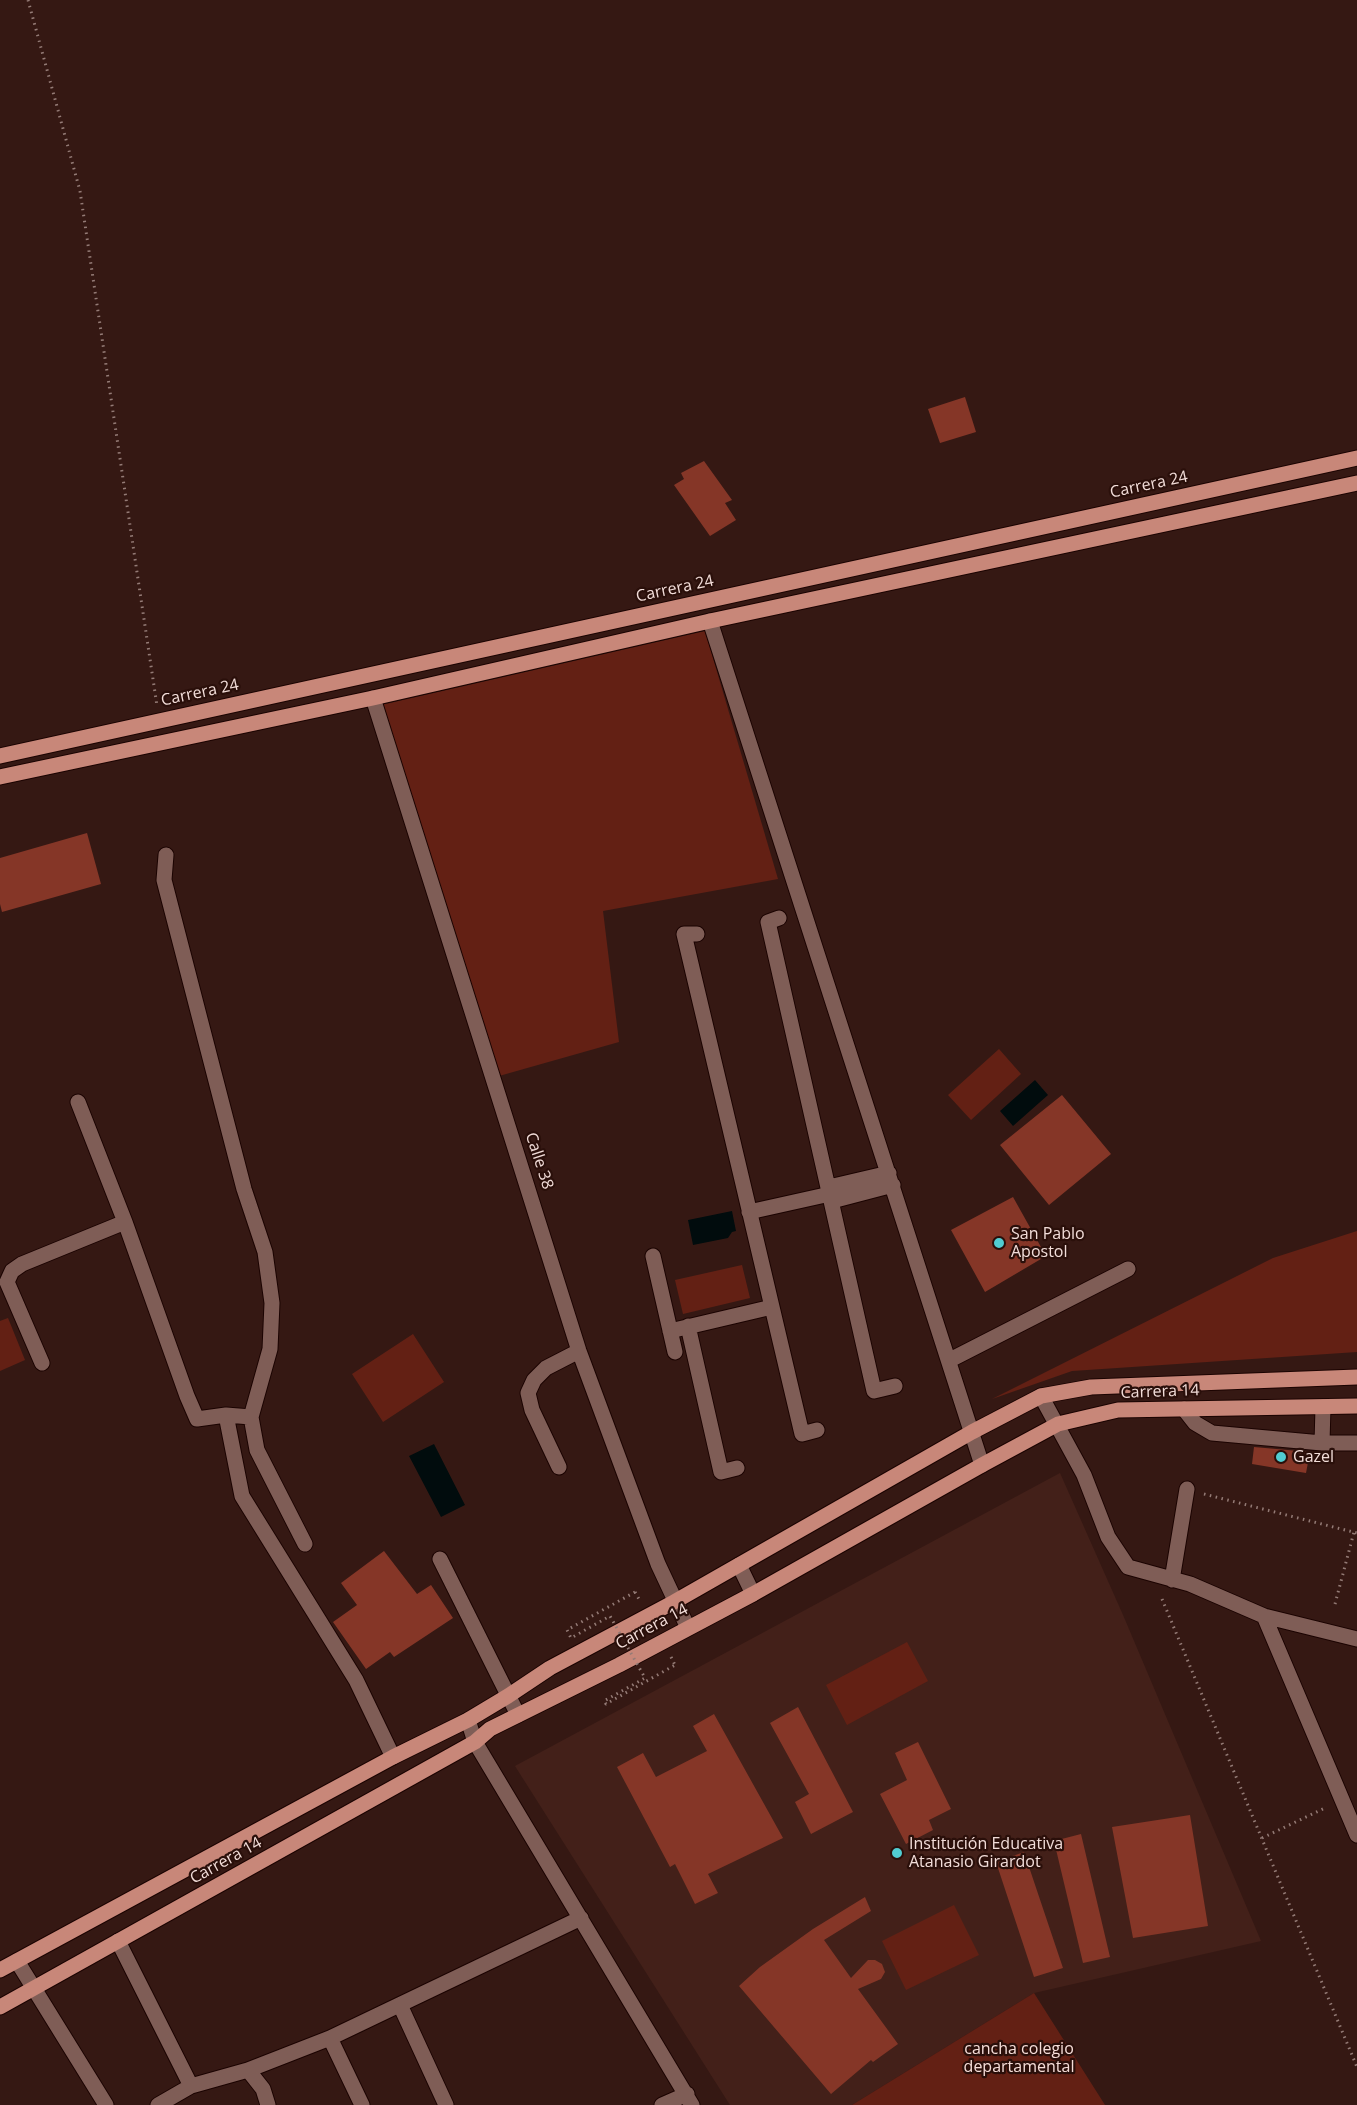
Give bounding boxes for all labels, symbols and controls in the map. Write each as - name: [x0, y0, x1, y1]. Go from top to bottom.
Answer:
- street label: Carrera 24: [1108, 467, 1190, 503]
- street label: Carrera 24: [634, 571, 716, 607]
- street label: Carrera 24: [159, 675, 241, 711]
- street label: Calle 38: [521, 1130, 557, 1192]
- place label: San Pablo Apostol: [1011, 1224, 1085, 1262]
- marker: San Pablo Apostol: [992, 1236, 1006, 1250]
- street label: Carrera 14: [1120, 1381, 1200, 1403]
- place label: Gazel: [1293, 1447, 1334, 1467]
- marker: Gazel: [1274, 1450, 1288, 1464]
- street label: Carrera 14: [613, 1600, 691, 1654]
- street label: Carrera 14: [187, 1833, 265, 1889]
- place label: Institución Educativa Atanasio Girardot: [909, 1834, 1063, 1872]
- marker: Institución Educativa Atanasio Girardot: [890, 1846, 904, 1860]
- park label: cancha colegio departamental: [964, 2039, 1074, 2077]

